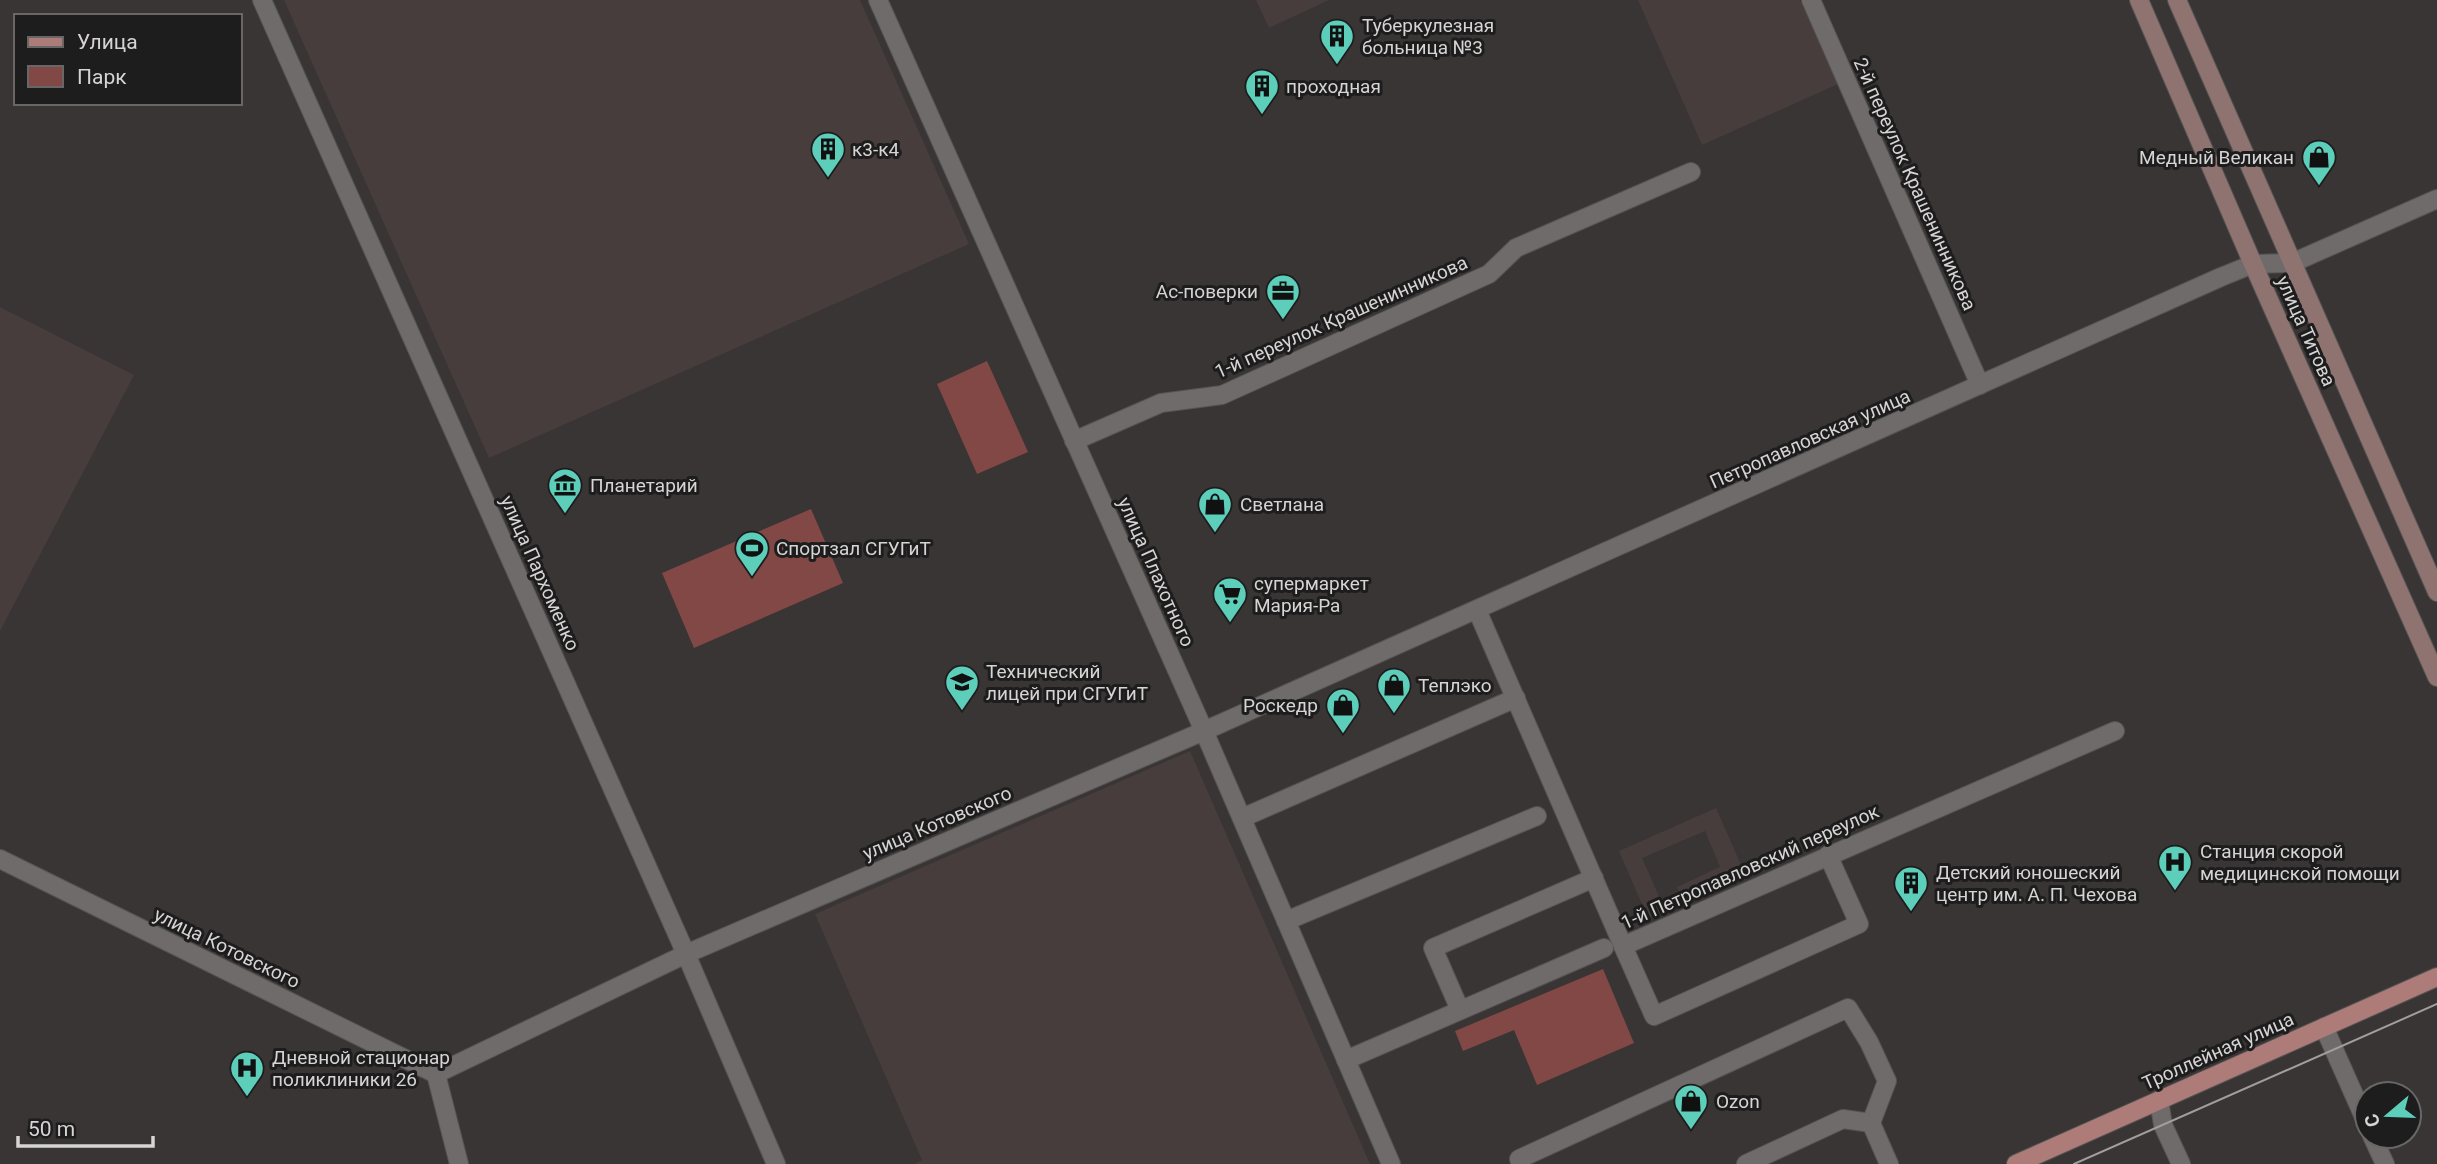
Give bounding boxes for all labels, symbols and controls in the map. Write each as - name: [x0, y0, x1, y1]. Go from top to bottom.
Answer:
- legend: [14, 14, 242, 105]
- place label: Туберкулезная больница №3: [1362, 14, 1494, 59]
- building icon: Туберкулезная больница №3: [1318, 17, 1356, 66]
- text: Улица: [77, 30, 138, 54]
- street label: 2-й переулок Крашенинникова: [1849, 54, 1981, 314]
- text: Парк: [77, 65, 127, 89]
- building icon: проходная: [1243, 67, 1281, 116]
- place label: проходная: [1286, 75, 1381, 98]
- building icon: к3-к4: [809, 130, 847, 179]
- place label: к3-к4: [852, 138, 899, 161]
- shop icon: Медный Великан: [2300, 138, 2338, 187]
- place label: Медный Великан: [2139, 146, 2294, 169]
- street label: 1-й переулок Крашенинникова: [1211, 251, 1471, 383]
- office icon: Ас-поверки: [1264, 272, 1302, 321]
- street label: улица Титова: [2271, 272, 2341, 390]
- place label: Ас-поверки: [1156, 280, 1258, 303]
- street label: Петропавловская улица: [1706, 384, 1914, 494]
- museum icon: Планетарий: [546, 466, 584, 515]
- place label: Планетарий: [590, 474, 698, 497]
- shop icon: Светлана: [1196, 485, 1234, 534]
- street label: улица Пархоменко: [495, 492, 585, 654]
- place label: Светлана: [1240, 493, 1324, 516]
- street label: улица Плахотного: [1113, 494, 1199, 650]
- sports icon: Спортзал СГУГиТ: [733, 529, 771, 578]
- place label: Спортзал СГУГиТ: [776, 537, 931, 560]
- place label: супермаркет Мария-Ра: [1254, 572, 1369, 617]
- supermarket icon: супермаркет Мария-Ра: [1211, 575, 1249, 624]
- place label: Технический лицей при СГУГиТ: [986, 660, 1148, 705]
- school or university icon: Технический лицей при СГУГиТ: [943, 663, 981, 712]
- shop icon: Теплэко: [1375, 666, 1413, 715]
- place label: Теплэко: [1418, 674, 1492, 697]
- shop icon: Роскедр: [1324, 686, 1362, 735]
- place label: Роскедр: [1243, 694, 1318, 717]
- street label: улица Котовского: [859, 781, 1015, 865]
- street label: 1-й Петропавловский переулок: [1617, 799, 1883, 934]
- place label: Станция скорой медицинской помощи: [2200, 840, 2400, 885]
- hospital icon: Станция скорой медицинской помощи: [2156, 843, 2194, 892]
- place label: Детский юношеский центр им. А. П. Чехова: [1936, 861, 2137, 906]
- building icon: Детский юношеский центр им. А. П. Чехова: [1892, 864, 1930, 913]
- street label: улица Котовского: [150, 903, 304, 993]
- street label: Троллейная улица: [2139, 1007, 2297, 1095]
- place label: Дневной стационар поликлиники 26: [272, 1046, 450, 1091]
- hospital icon: Дневной стационар поликлиники 26: [228, 1049, 266, 1098]
- north arrow: [2353, 1080, 2423, 1150]
- shop icon: Ozon: [1672, 1082, 1710, 1131]
- place label: Ozon: [1716, 1090, 1760, 1113]
- scale bar: [18, 1104, 152, 1148]
- text: С: [2360, 1111, 2385, 1130]
- text: 50 m: [28, 1117, 75, 1141]

